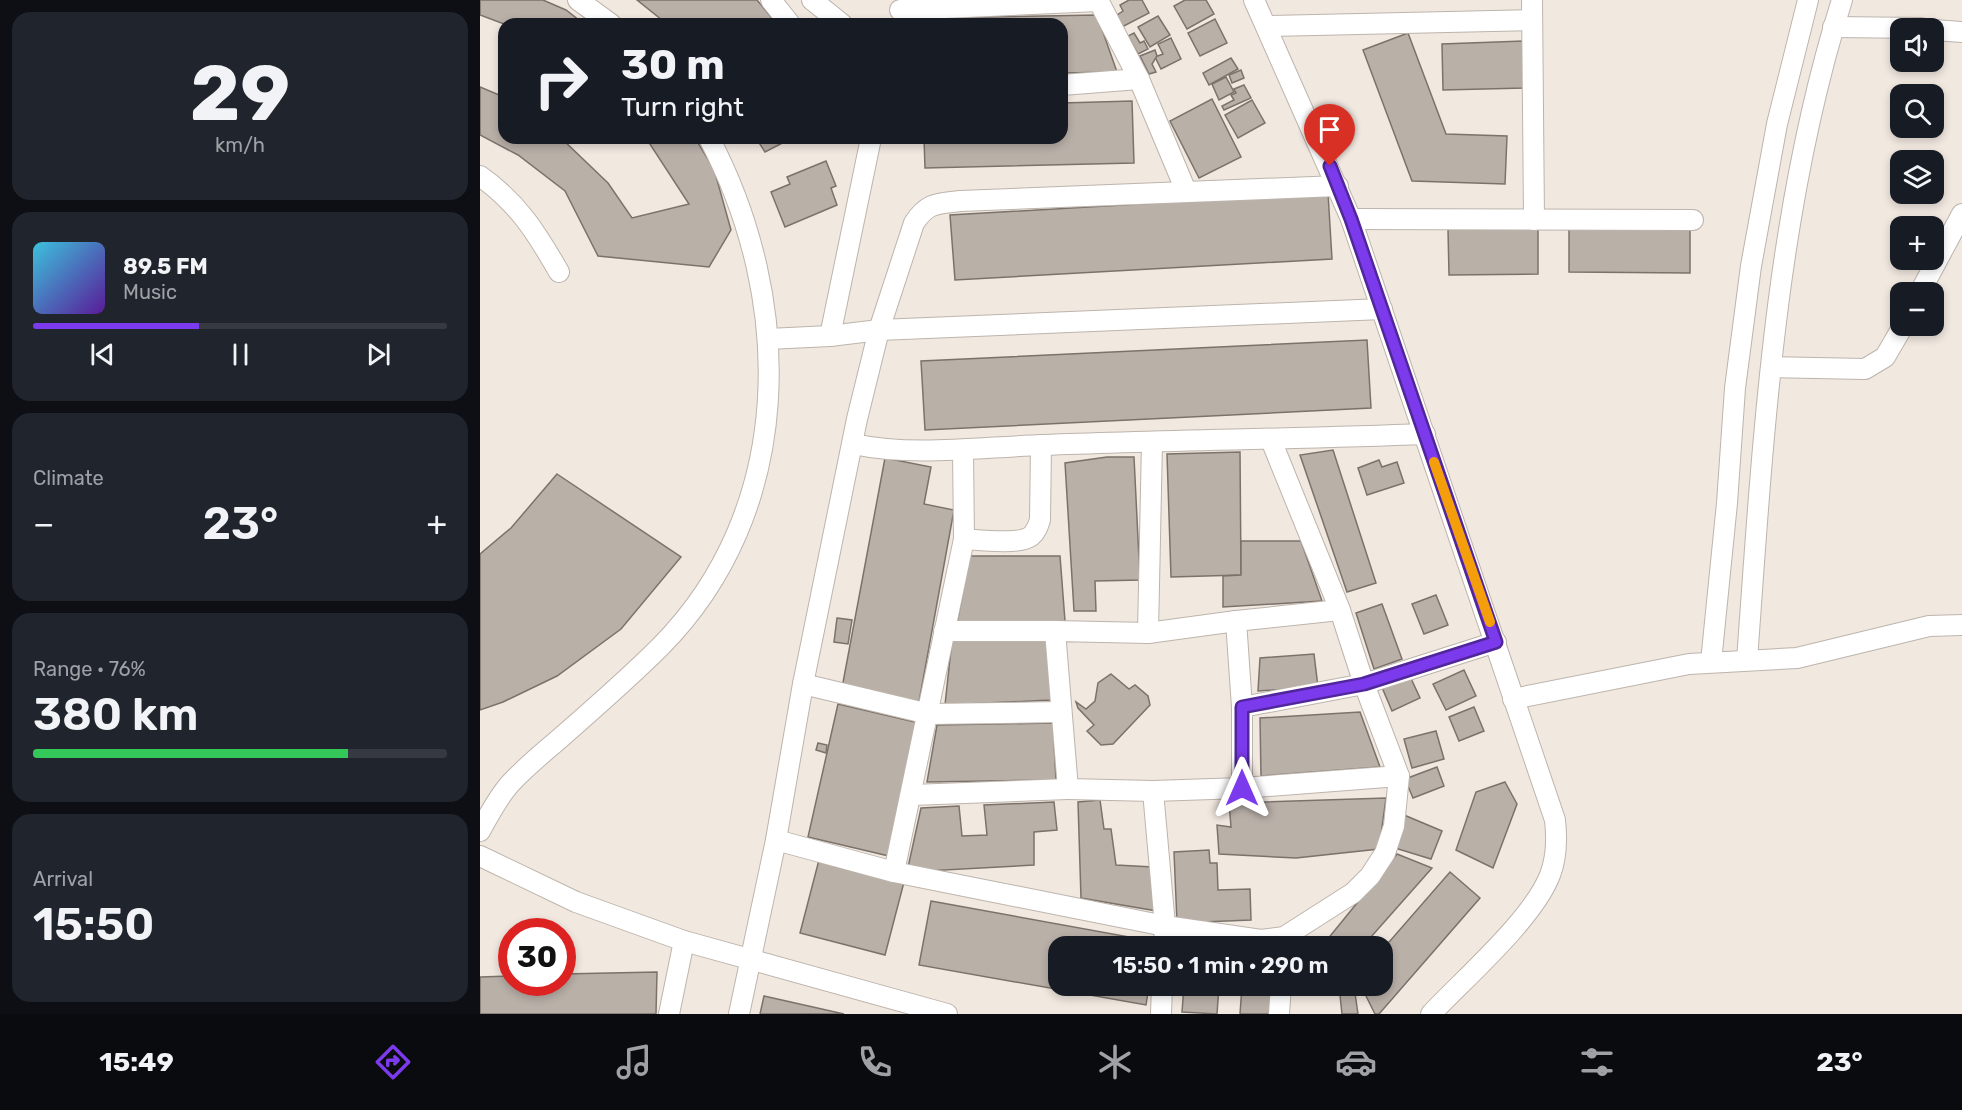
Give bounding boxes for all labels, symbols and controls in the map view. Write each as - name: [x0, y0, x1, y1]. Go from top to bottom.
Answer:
- map controls: [1890, 18, 1944, 336]
- button: sound: [1890, 18, 1944, 72]
- text: 30 m: [621, 40, 725, 90]
- icon: right: [522, 42, 600, 120]
- text: 29: [190, 47, 290, 140]
- button: search: [1890, 84, 1944, 138]
- text: Turn right: [621, 91, 744, 123]
- pin: [1304, 104, 1355, 166]
- icon: arrive: [1313, 113, 1346, 146]
- text: km/h: [215, 133, 265, 157]
- button: layers: [1890, 150, 1944, 204]
- button: +: [1890, 216, 1944, 270]
- text: 89.5 FM: [123, 253, 208, 280]
- text: Music: [123, 280, 177, 304]
- button: −: [1890, 282, 1944, 336]
- icon: previous: [86, 338, 119, 371]
- icon: pause: [224, 338, 257, 371]
- icon: next: [362, 338, 395, 371]
- text: Climate: [33, 466, 104, 490]
- text: 23°: [203, 497, 278, 550]
- text: −: [33, 504, 54, 543]
- text: +: [426, 504, 447, 543]
- text: Range · 76%: [33, 657, 146, 681]
- text: 380 km: [33, 688, 198, 741]
- position arrow: [1210, 756, 1274, 820]
- text: Arrival: [33, 867, 93, 891]
- text: 15:50: [33, 898, 154, 951]
- speed limit sign: 30: [498, 918, 576, 996]
- text: 15:50 · 1 min · 290 m: [1113, 952, 1328, 979]
- icon: directions: [372, 1041, 414, 1083]
- icon: music: [613, 1041, 655, 1083]
- icon: phone: [854, 1041, 896, 1083]
- icon: climate: [1094, 1041, 1136, 1083]
- icon: car: [1335, 1041, 1377, 1083]
- icon: filters: [1576, 1041, 1618, 1083]
- text: 15:49: [99, 1046, 174, 1078]
- text: 23°: [1816, 1046, 1863, 1078]

